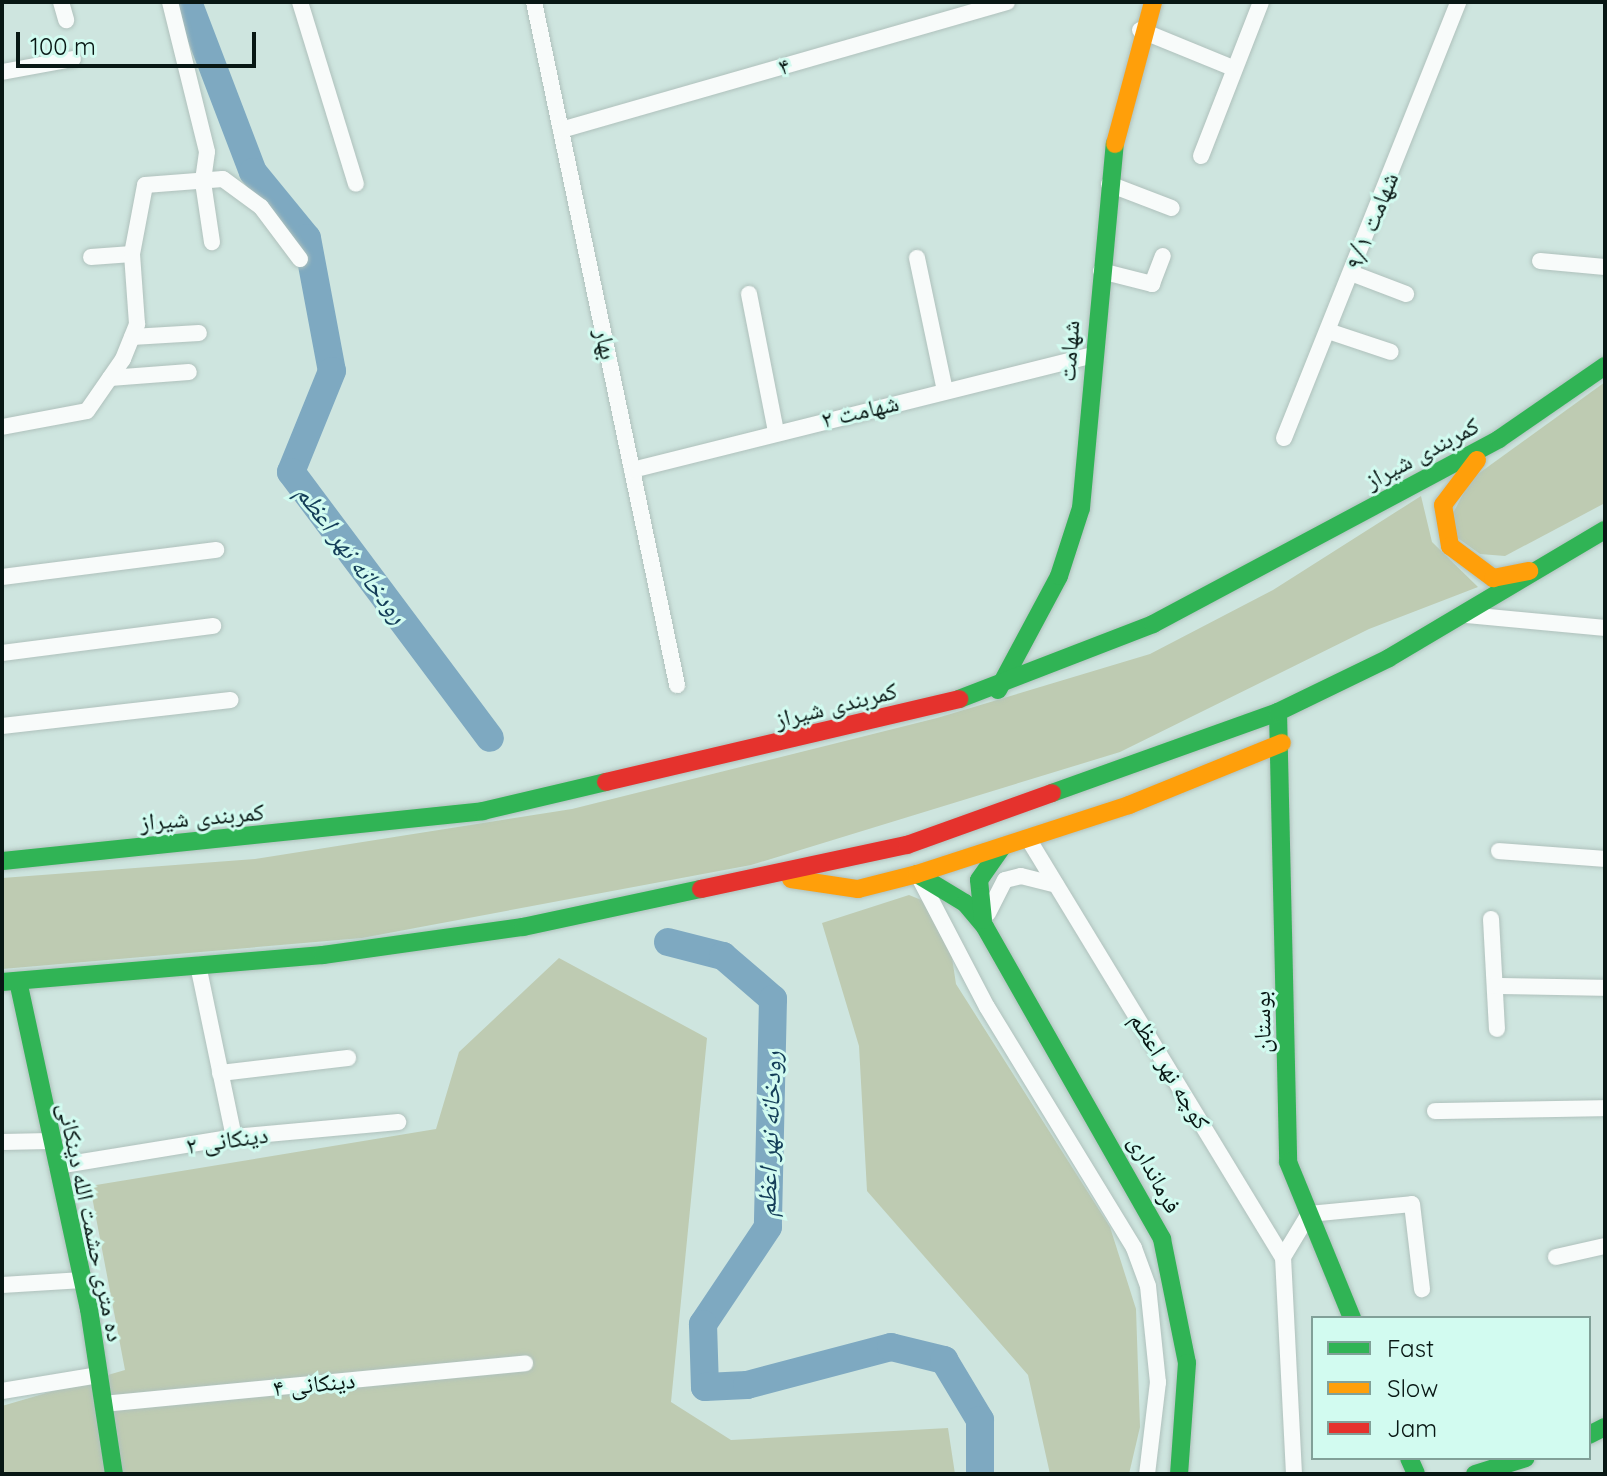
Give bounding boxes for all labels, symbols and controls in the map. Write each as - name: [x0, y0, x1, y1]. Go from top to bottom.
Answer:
- scale bar: [20, 16, 260, 66]
- text: 100 m: [30, 31, 96, 61]
- street label: ۴: [775, 51, 793, 81]
- street label: ۹/۱ شهامت: [1340, 168, 1404, 274]
- street label: شهامت: [1052, 319, 1086, 383]
- street label: بهار: [589, 326, 623, 362]
- street label: ۲ شهامت: [818, 388, 902, 434]
- street label: کمربندی شیراز: [1360, 411, 1484, 495]
- water label: رودخانه نهر اعظم: [290, 478, 414, 630]
- street label: کمربندی شیراز: [772, 676, 900, 734]
- street label: کمربندی شیراز: [138, 797, 266, 837]
- street label: بوستان: [1247, 991, 1277, 1053]
- street label: کوچه نهر اعظم: [1124, 1007, 1216, 1135]
- water label: رودخانه نهر اعظم: [751, 1050, 787, 1218]
- street label: ده متری حشمت الله دینکانی: [52, 1100, 130, 1344]
- street label: ۲ دینکانی: [184, 1120, 270, 1160]
- street label: فرمانداری: [1122, 1130, 1188, 1218]
- legend: [1311, 1316, 1591, 1460]
- text: Fast: [1387, 1333, 1434, 1363]
- street label: ۴ دینکانی: [271, 1365, 357, 1403]
- text: Slow: [1387, 1373, 1438, 1403]
- text: Jam: [1387, 1413, 1437, 1443]

